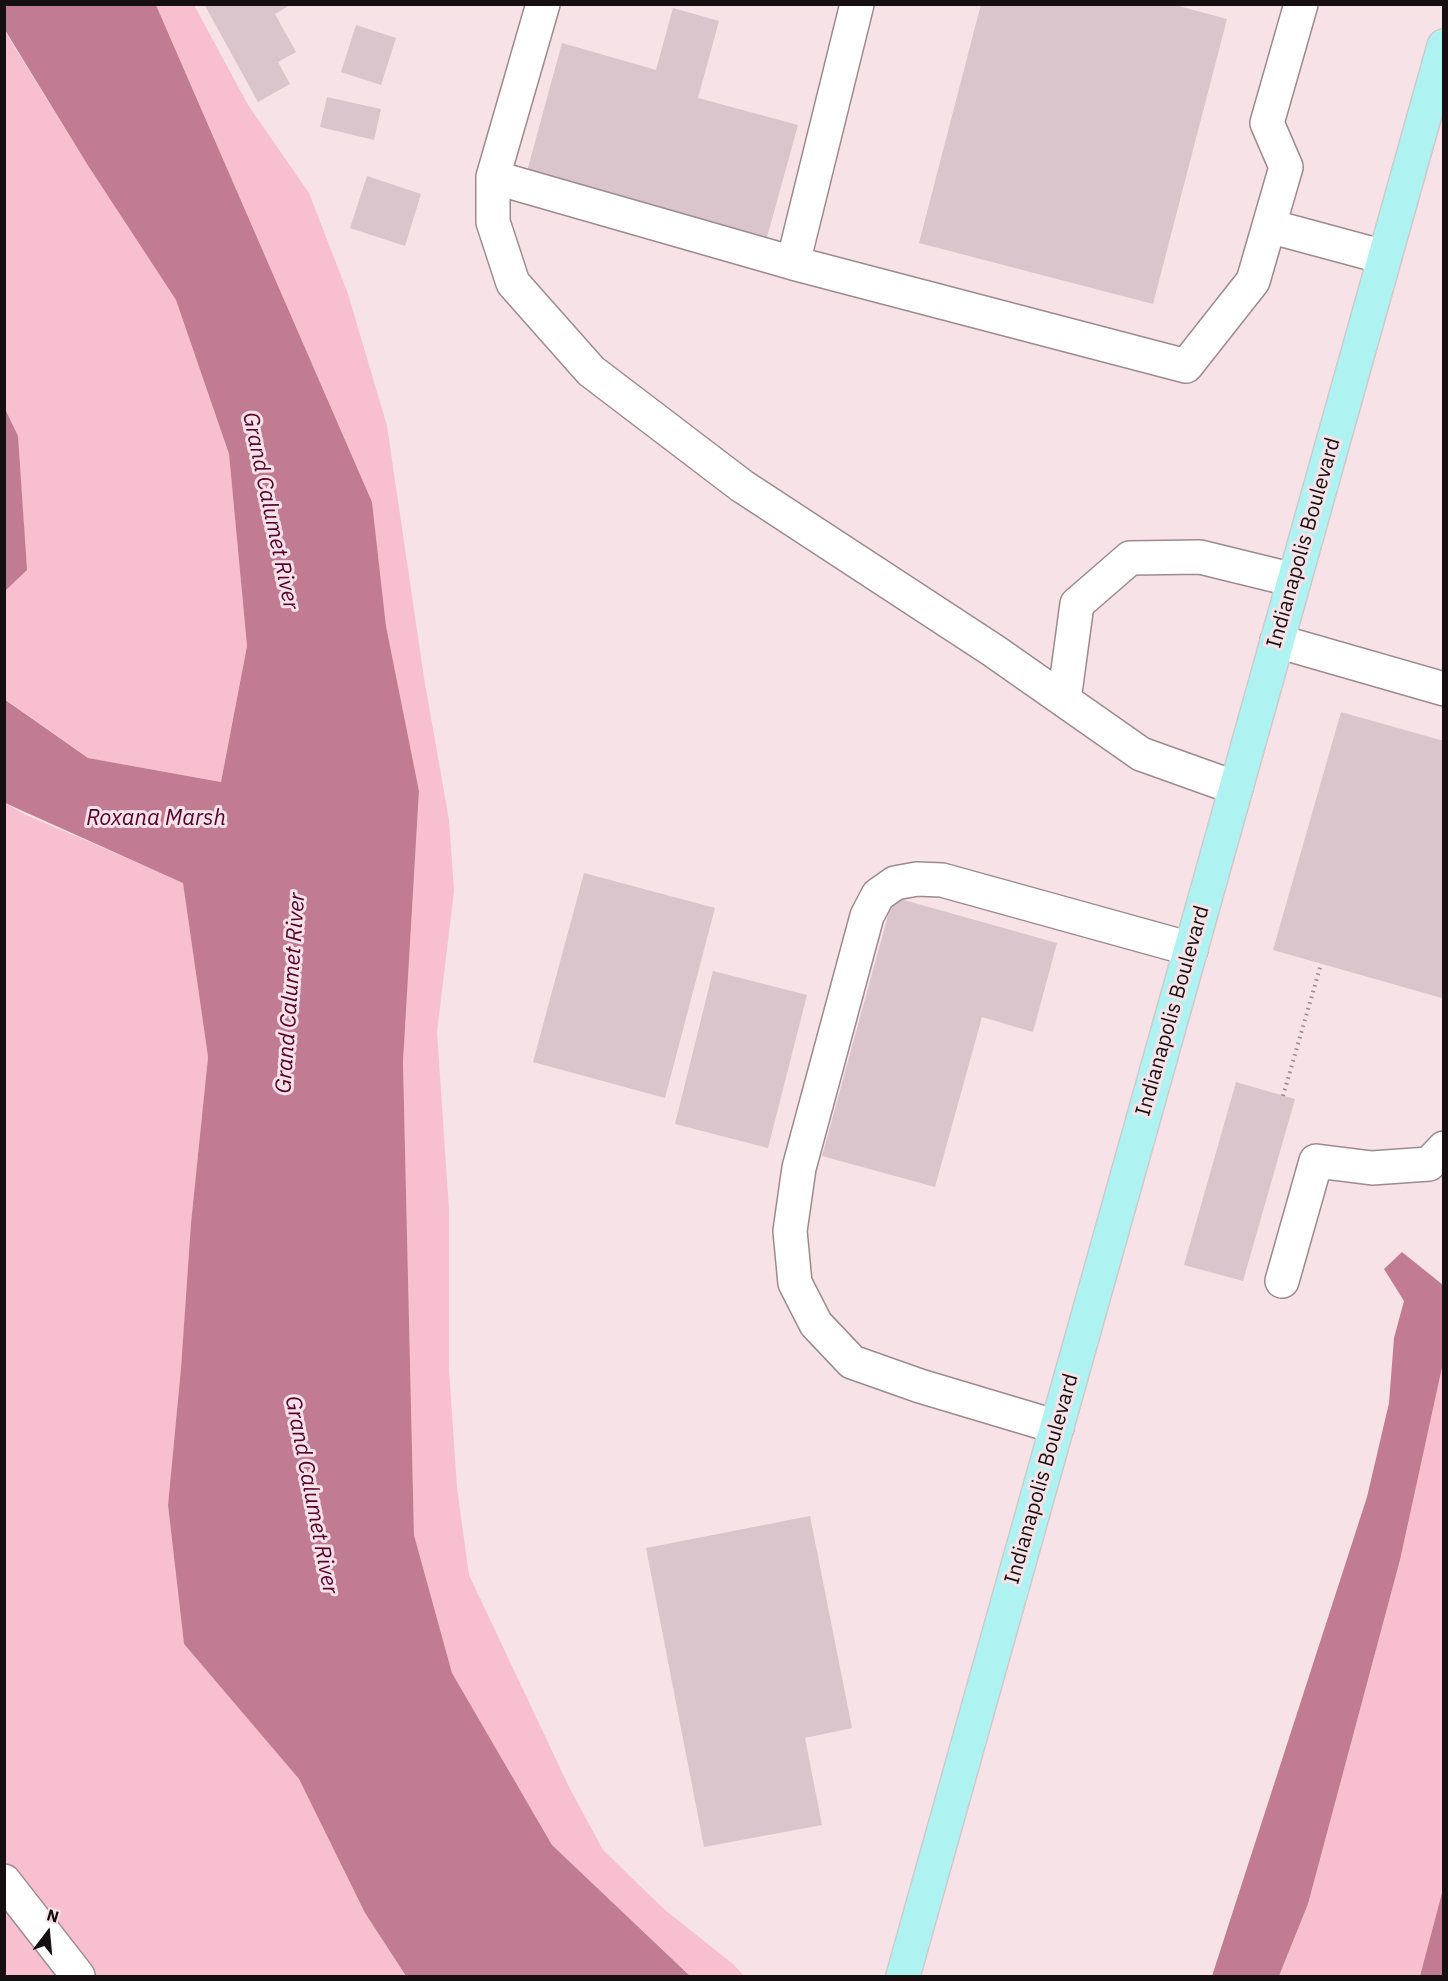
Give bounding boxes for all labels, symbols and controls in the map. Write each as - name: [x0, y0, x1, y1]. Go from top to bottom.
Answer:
- water label: Grand Calumet River: [236, 410, 304, 612]
- street label: Indianapolis Boulevard: [1262, 435, 1346, 651]
- water label: Roxana Marsh: [86, 806, 226, 832]
- water label: Grand Calumet River: [271, 892, 311, 1094]
- street label: Indianapolis Boulevard: [1131, 903, 1215, 1119]
- street label: Indianapolis Boulevard: [1000, 1371, 1084, 1587]
- water label: Grand Calumet River: [279, 1394, 343, 1596]
- north arrow: [18, 1903, 78, 1963]
- text: N: [45, 1904, 61, 1927]

